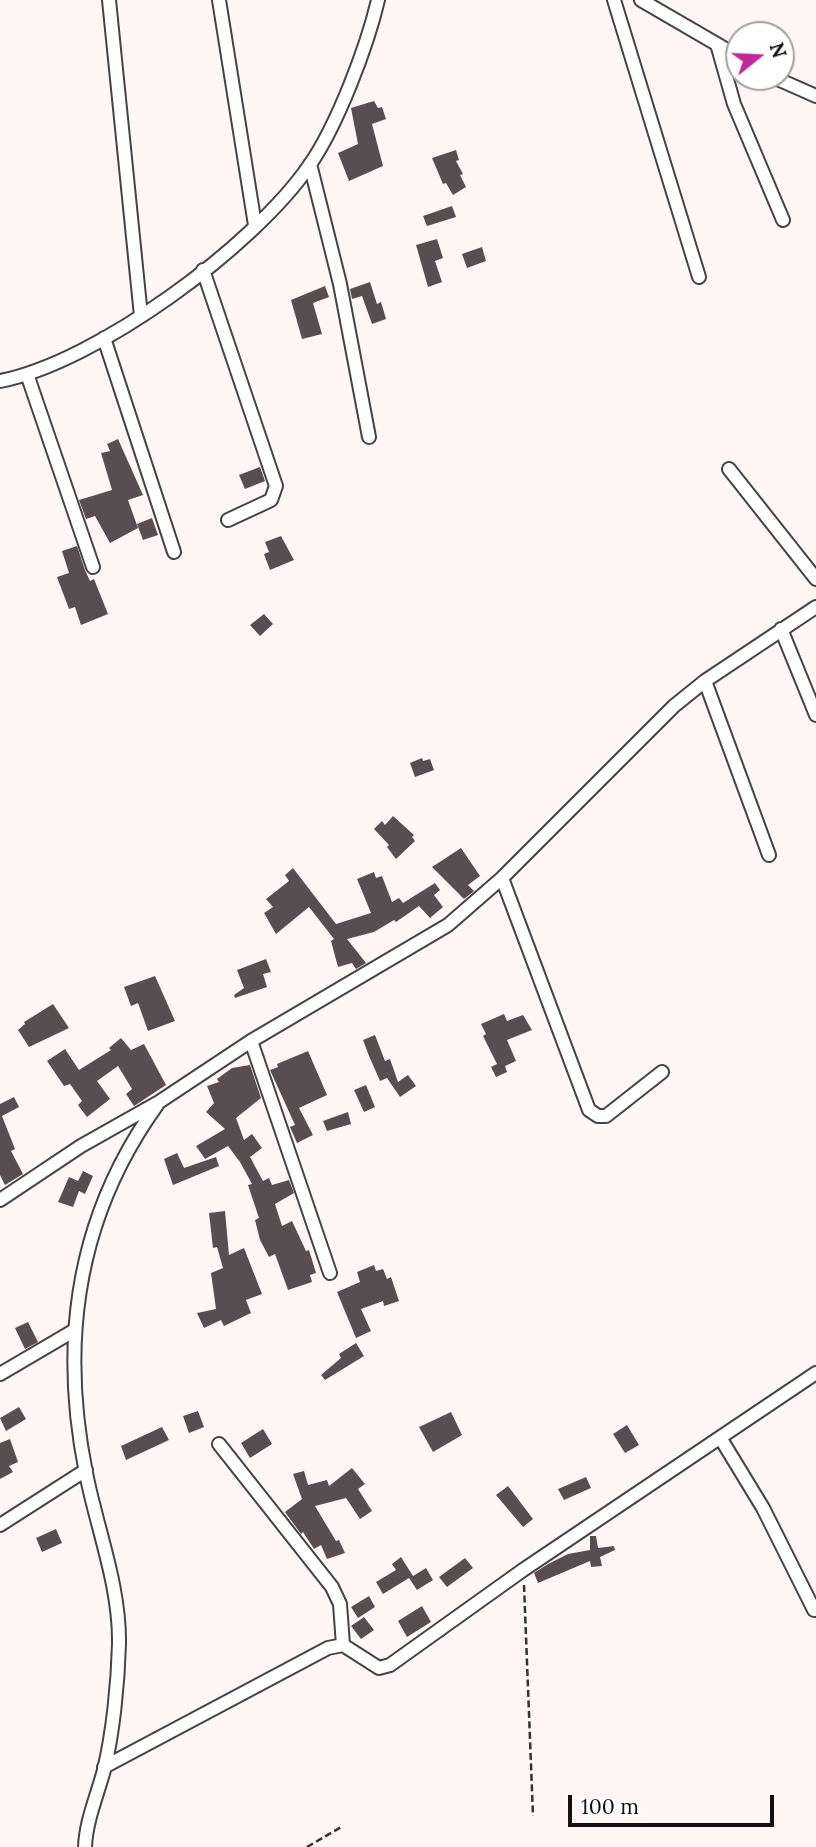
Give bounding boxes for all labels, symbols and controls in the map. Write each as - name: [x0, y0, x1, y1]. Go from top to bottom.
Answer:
- north arrow: [725, 21, 795, 91]
- text: N: [764, 39, 792, 61]
- scale bar: [571, 1780, 778, 1824]
- text: 100 m: [581, 1793, 639, 1820]

